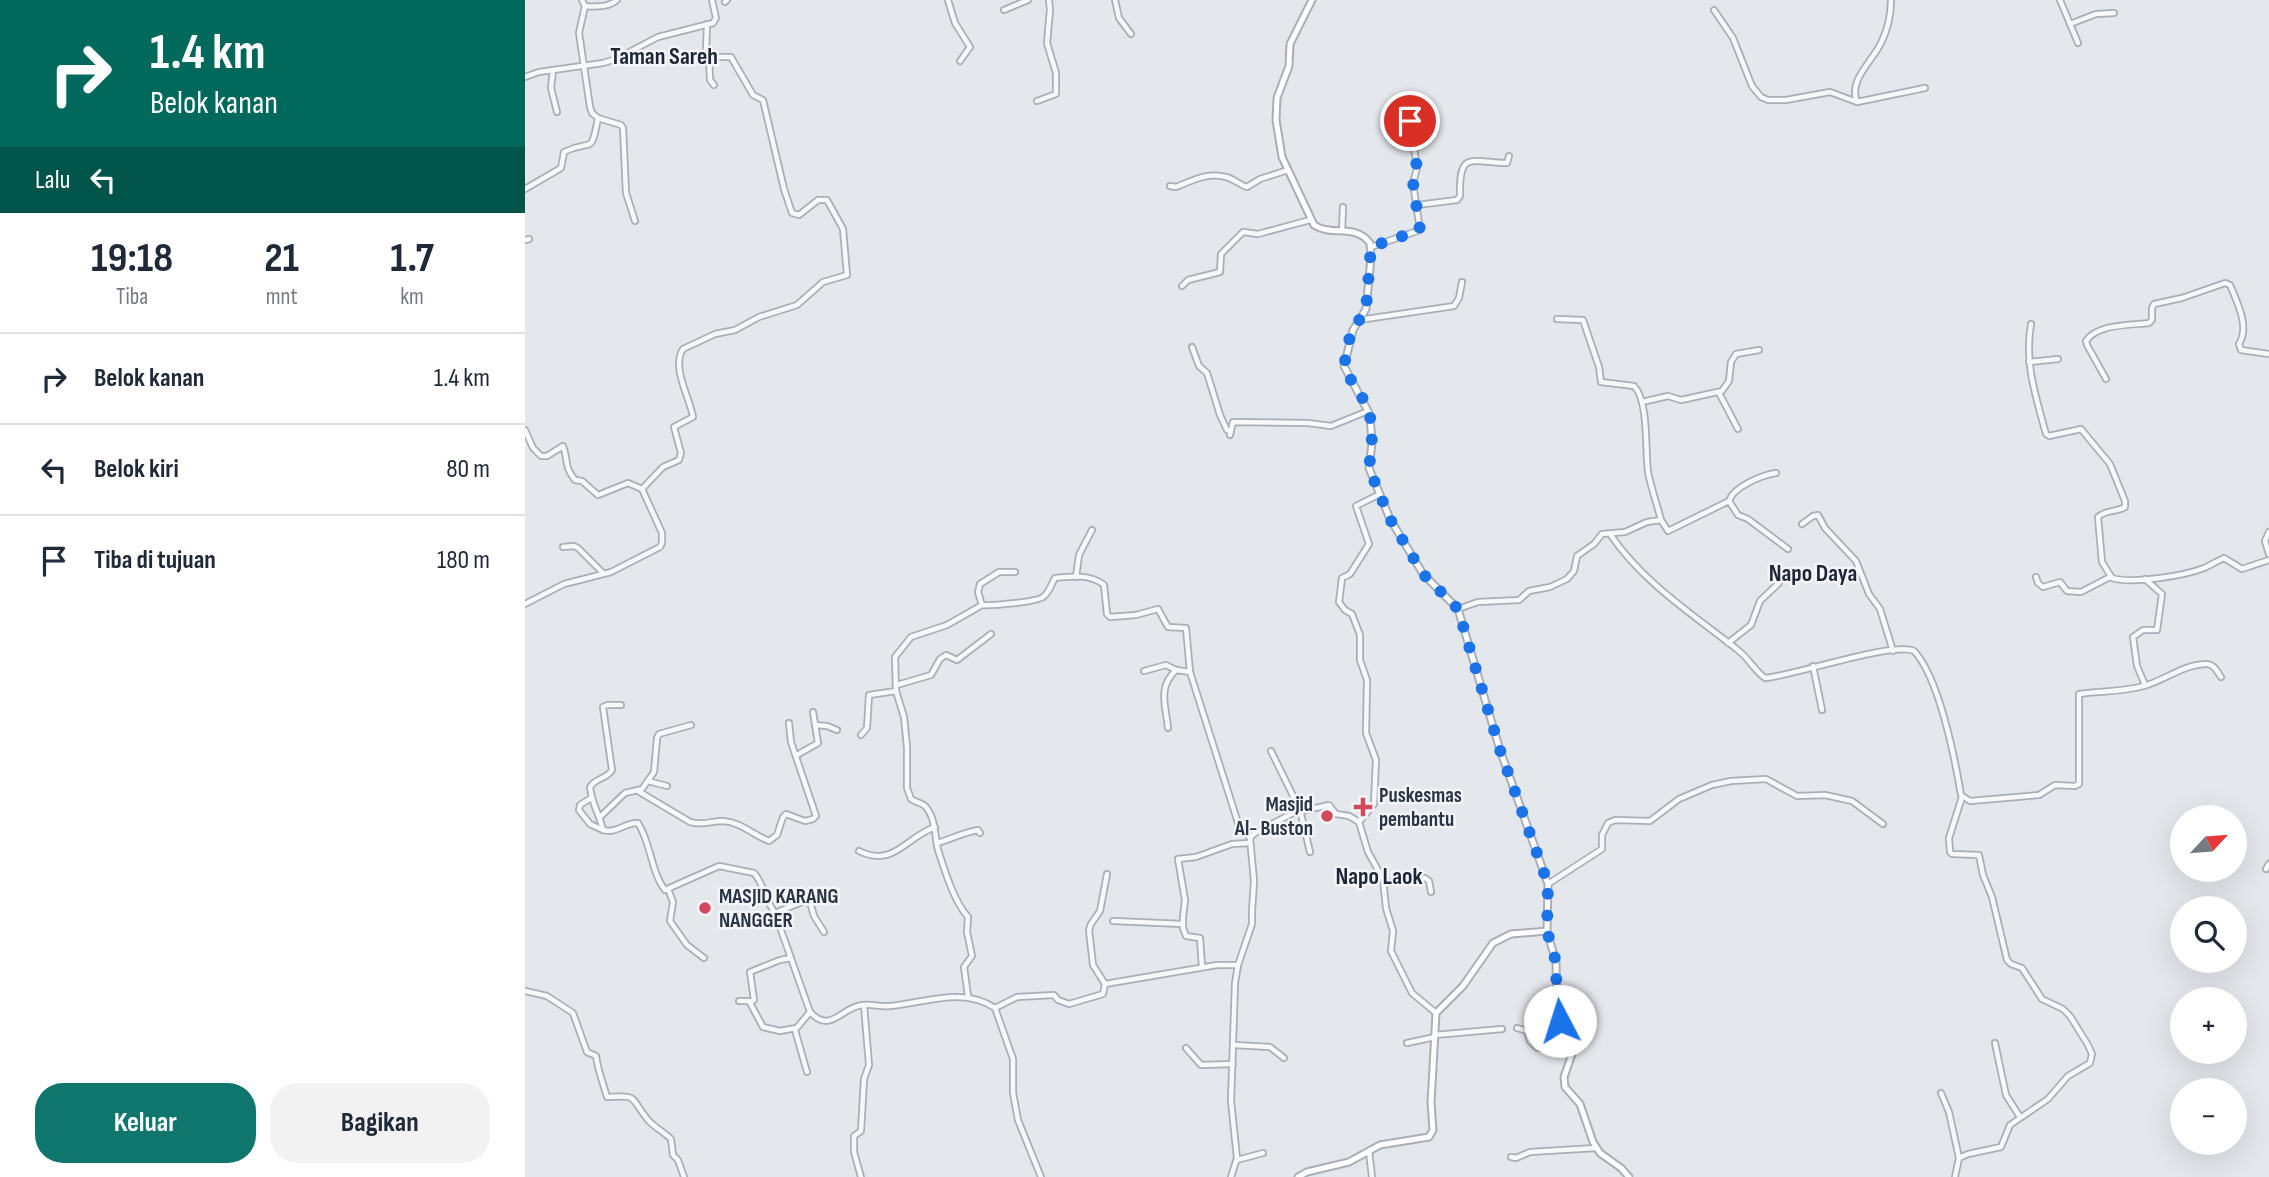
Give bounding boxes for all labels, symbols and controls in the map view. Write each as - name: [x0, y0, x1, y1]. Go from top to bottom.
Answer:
- text: 1.4 km: [150, 24, 265, 83]
- icon: right: [35, 28, 126, 119]
- district label: Taman Sareh: [610, 42, 718, 71]
- text: Belok kanan: [150, 84, 278, 123]
- pin: [1380, 91, 1440, 151]
- icon: arrive: [1391, 102, 1429, 140]
- icon: left: [84, 161, 122, 199]
- text: Lalu: [35, 165, 70, 196]
- text: 19:18: [91, 233, 173, 284]
- text: 21: [264, 233, 299, 284]
- text: 1.7: [390, 233, 434, 284]
- text: Tiba: [116, 283, 148, 311]
- text: mnt: [266, 283, 298, 311]
- text: km: [400, 283, 424, 311]
- icon: right: [35, 360, 73, 398]
- text: Belok kanan: [94, 363, 204, 394]
- text: 1.4 km: [434, 363, 490, 394]
- icon: left: [35, 451, 73, 489]
- text: Belok kiri: [94, 454, 179, 485]
- text: 80 m: [446, 454, 490, 485]
- icon: arrive: [35, 542, 73, 580]
- text: Tiba di tujuan: [94, 545, 216, 576]
- text: 180 m: [437, 545, 490, 576]
- district label: Napo Daya: [1769, 559, 1857, 588]
- place label: Puskesmas pembantu: [1379, 783, 1462, 832]
- place label: Masjid Al- Buston: [1234, 792, 1313, 841]
- marker: Puskesmas pembantu: [1353, 797, 1373, 817]
- north arrow: [2170, 805, 2247, 882]
- map controls: [2170, 805, 2247, 1155]
- marker: Masjid Al- Buston: [1319, 808, 1335, 824]
- district label: Napo Laok: [1335, 862, 1423, 891]
- place label: MASJID KARANG NANGGER: [719, 884, 838, 933]
- button: search: [2170, 896, 2247, 973]
- marker: MASJID KARANG NANGGER: [697, 900, 713, 916]
- position arrow: [1523, 984, 1597, 1058]
- button: +: [2170, 987, 2247, 1064]
- button: −: [2170, 1078, 2247, 1155]
- button: Keluar: [35, 1083, 256, 1163]
- button: Bagikan: [270, 1083, 490, 1163]

